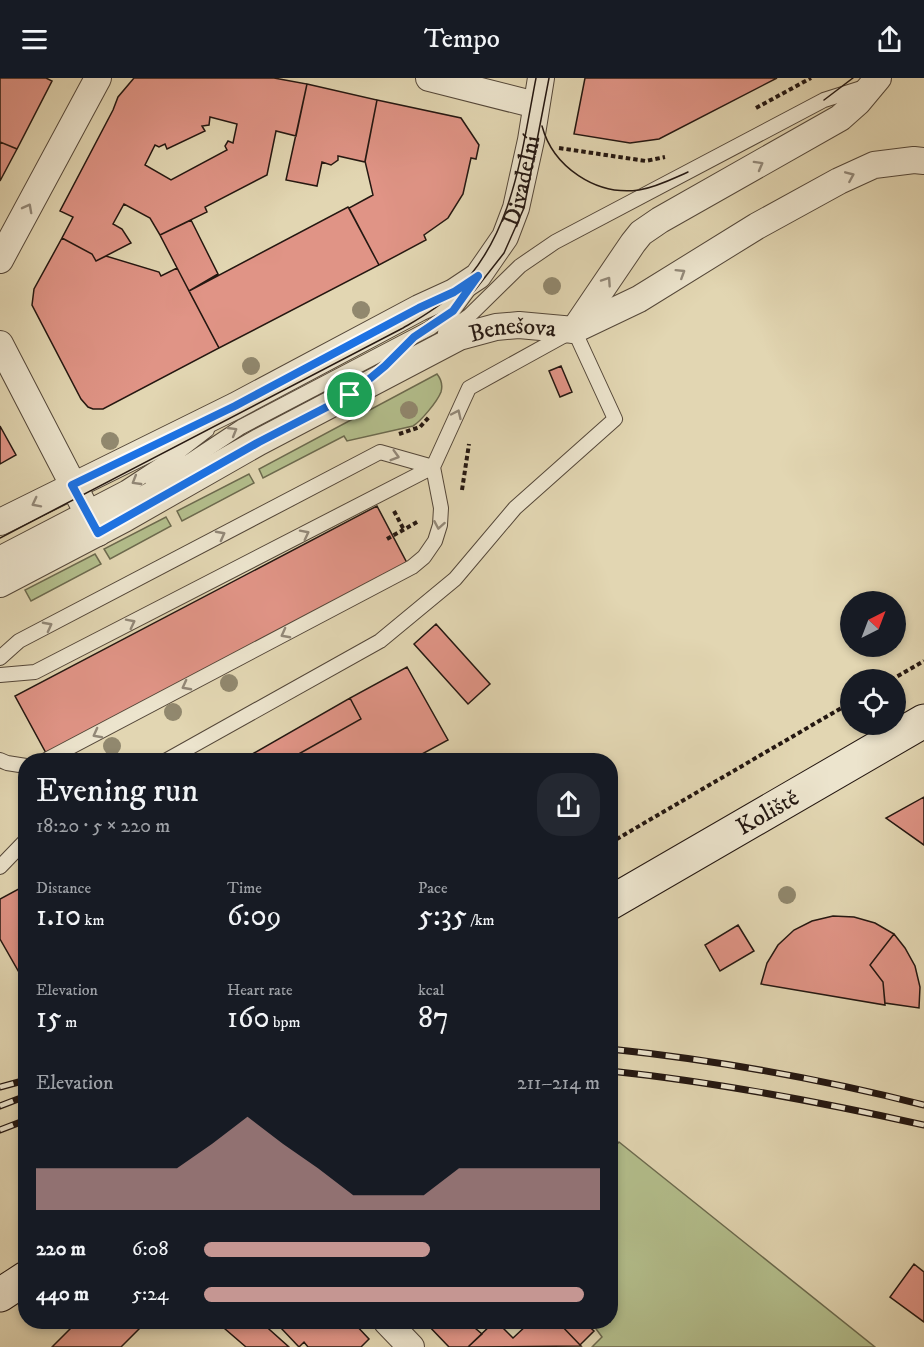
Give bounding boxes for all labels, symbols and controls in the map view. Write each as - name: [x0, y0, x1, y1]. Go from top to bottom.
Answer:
- text: Tempo: [424, 22, 500, 56]
- icon: menu: [18, 23, 51, 56]
- icon: share: [873, 23, 906, 56]
- street label: Divadelní: [496, 132, 548, 231]
- one-way arrow: [753, 161, 763, 172]
- one-way arrow: [844, 171, 855, 183]
- one-way arrow: [21, 204, 32, 214]
- one-way arrow: [674, 269, 685, 280]
- one-way arrow: [600, 277, 611, 288]
- street label: Benešova: [466, 311, 558, 350]
- pin: [324, 369, 375, 420]
- icon: arrive: [333, 378, 366, 411]
- one-way arrow: [450, 410, 462, 421]
- one-way arrow: [227, 427, 237, 438]
- one-way arrow: [389, 449, 399, 461]
- one-way arrow: [132, 474, 142, 486]
- one-way arrow: [32, 496, 42, 507]
- one-way arrow: [433, 520, 445, 530]
- one-way arrow: [299, 530, 309, 541]
- one-way arrow: [214, 531, 225, 542]
- north arrow: [840, 591, 906, 657]
- map controls: [840, 591, 906, 735]
- one-way arrow: [124, 619, 135, 630]
- one-way arrow: [42, 622, 52, 633]
- one-way arrow: [281, 627, 292, 638]
- button: locate: [840, 669, 906, 735]
- one-way arrow: [182, 679, 193, 690]
- one-way arrow: [93, 727, 103, 738]
- text: Evening run: [36, 771, 198, 812]
- button: share: [537, 773, 600, 836]
- street label: Koliště: [731, 783, 805, 842]
- text: 18:20 · 5 × 220 m: [36, 814, 170, 839]
- text: Distance: [36, 878, 91, 898]
- text: Time: [227, 878, 262, 898]
- text: Pace: [418, 878, 448, 898]
- text: 1.10: [36, 898, 81, 935]
- text: 6:09: [227, 898, 282, 935]
- text: 5:35: [418, 898, 467, 935]
- text: km: [81, 910, 105, 930]
- text: /km: [467, 910, 495, 930]
- text: Elevation: [36, 980, 98, 1000]
- text: Heart rate: [227, 980, 293, 1000]
- text: kcal: [418, 980, 444, 1000]
- text: 15: [36, 1000, 62, 1037]
- text: 160: [227, 1000, 270, 1037]
- text: 87: [418, 1000, 449, 1037]
- text: m: [62, 1012, 77, 1032]
- text: bpm: [270, 1012, 301, 1032]
- text: Elevation: [36, 1071, 113, 1096]
- text: 211–214 m: [517, 1071, 600, 1096]
- text: 220 m: [36, 1237, 86, 1262]
- text: 6:08: [132, 1237, 168, 1262]
- text: 440 m: [36, 1282, 89, 1307]
- text: 5:24: [132, 1282, 169, 1307]

